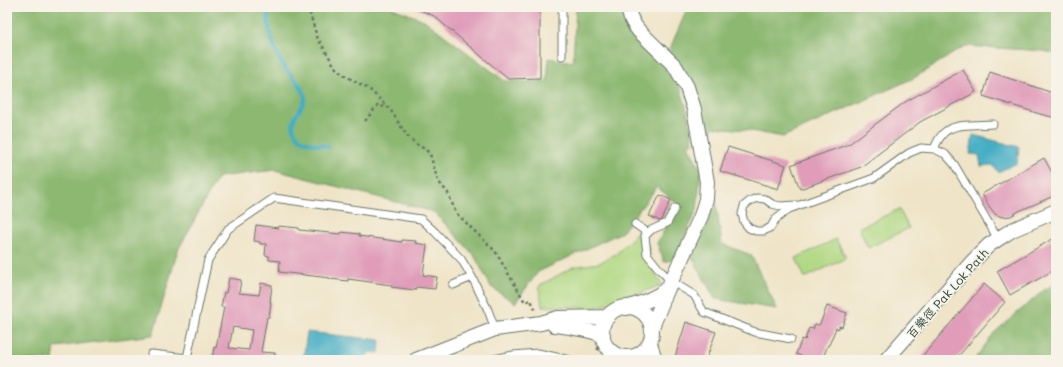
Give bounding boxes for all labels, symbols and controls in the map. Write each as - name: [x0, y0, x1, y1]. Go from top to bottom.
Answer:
- street label: 百樂徑 Pak Lok Path: [902, 245, 992, 341]

